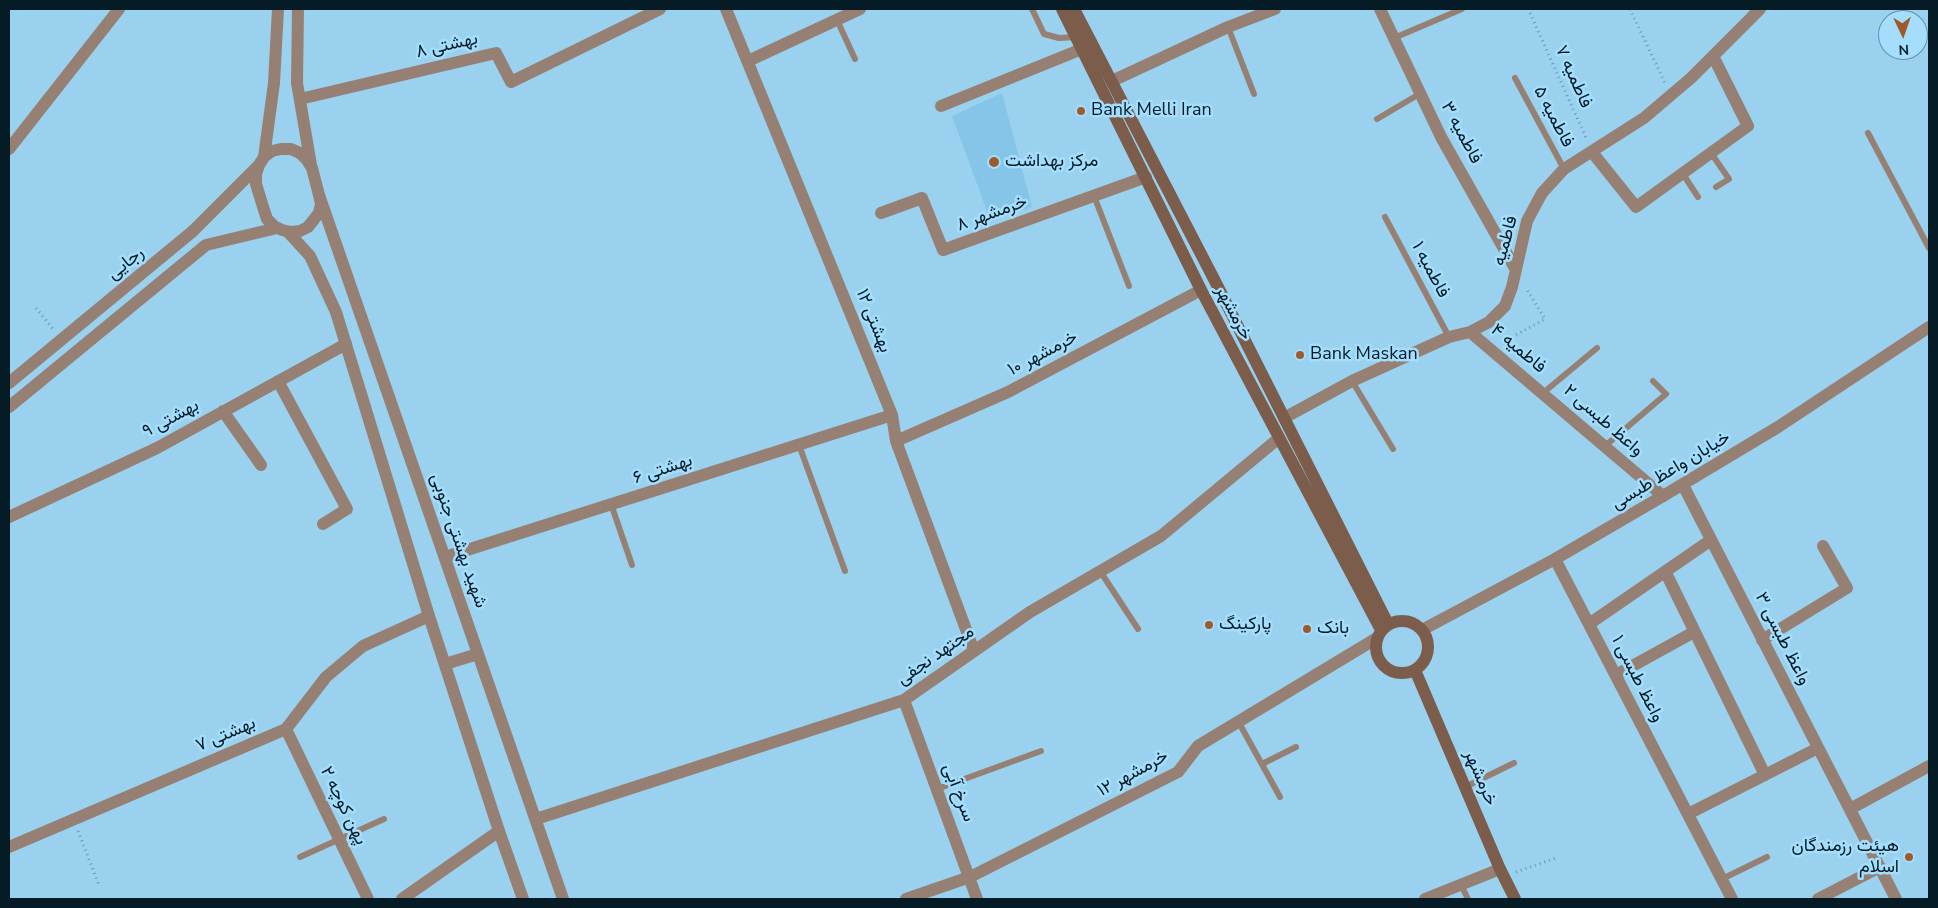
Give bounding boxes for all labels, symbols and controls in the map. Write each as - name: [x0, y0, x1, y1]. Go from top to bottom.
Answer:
- north arrow: [1878, 10, 1928, 60]
- street label: بهشتی ۸: [414, 28, 480, 64]
- text: N: [1898, 40, 1909, 59]
- street label: فاطمیه ۷: [1550, 42, 1596, 112]
- street label: فاطمیه ۵: [1528, 83, 1578, 151]
- street label: فاطمیه ۳: [1436, 98, 1486, 168]
- place label: Bank Melli Iran: [1091, 100, 1212, 122]
- marker: Bank Melli Iran: [1075, 105, 1087, 117]
- place label: مرکز بهداشت: [1005, 151, 1098, 173]
- marker: مرکز بهداشت: [987, 155, 1001, 169]
- street label: خرمشهر ۸: [954, 191, 1030, 237]
- street label: فاطمیه: [1489, 214, 1523, 268]
- street label: فاطمیه ۱: [1406, 238, 1454, 302]
- street label: رجایی: [103, 243, 149, 285]
- street label: خرمشهر: [1210, 282, 1256, 344]
- street label: بهشتی ۱۲: [850, 286, 896, 356]
- street label: فاطمیه ۴: [1486, 320, 1550, 378]
- street label: خرمشهر ۱۰: [1004, 327, 1082, 381]
- place label: Bank Maskan: [1310, 344, 1418, 366]
- marker: Bank Maskan: [1294, 349, 1306, 361]
- street label: واعظ طبسی ۲: [1559, 380, 1647, 462]
- street label: بهشتی ۹: [139, 395, 203, 443]
- street label: خیابان واعظ طبسی: [1608, 427, 1734, 515]
- street label: بهشتی ۶: [631, 450, 695, 490]
- street label: شهید بهشتی جنوبی: [425, 471, 491, 611]
- street label: واعظ طبسی ۳: [1749, 589, 1815, 689]
- place label: پارکینگ: [1219, 614, 1271, 636]
- place label: بانک: [1317, 618, 1349, 640]
- marker: پارکینگ: [1203, 619, 1215, 631]
- street label: مجتهد نجفی: [893, 621, 979, 691]
- marker: بانک: [1301, 623, 1313, 635]
- street label: واعظ طبسی ۱: [1606, 632, 1668, 726]
- street label: بهشتی ۷: [193, 713, 259, 757]
- street label: خرمشهر ۱۲: [1094, 746, 1172, 802]
- street label: خرمشهر: [1459, 747, 1501, 809]
- street label: سرخ آبی: [937, 761, 979, 825]
- street label: پهن کوچه ۲: [315, 763, 371, 849]
- place label: هیئت رزمندگان اسلام: [1792, 836, 1899, 879]
- marker: هیئت رزمندگان اسلام: [1903, 851, 1915, 863]

